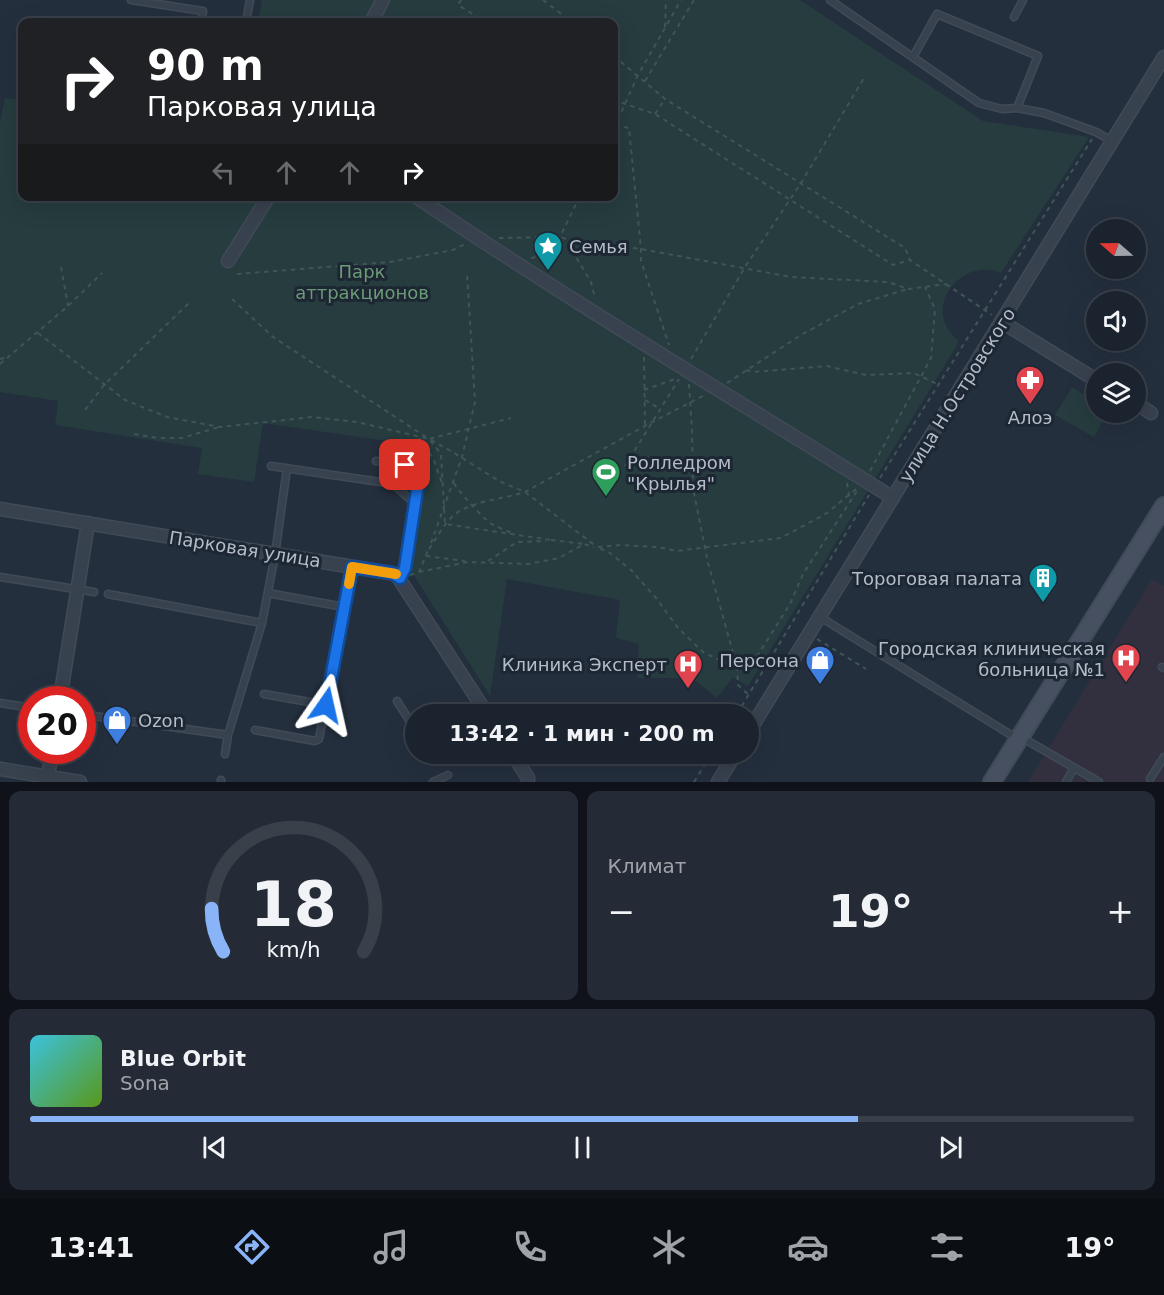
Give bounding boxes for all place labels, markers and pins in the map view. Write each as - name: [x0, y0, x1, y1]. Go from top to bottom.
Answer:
- place icon: Семья: [532, 230, 564, 272]
- place label: Семья: [569, 236, 628, 257]
- pharmacy icon: Алоэ: [1014, 364, 1046, 406]
- place label: Алоэ: [1008, 407, 1052, 428]
- pin: [379, 439, 430, 490]
- place label: Ролледром "Крылья": [627, 452, 731, 494]
- sports icon: Ролледром "Крылья": [590, 456, 622, 498]
- building icon: Тороговая палата: [1027, 562, 1059, 604]
- place label: Тороговая палата: [851, 568, 1022, 589]
- place label: Городская клиническая больница №1: [878, 638, 1105, 680]
- hospital icon: Городская клиническая больница №1: [1110, 642, 1142, 684]
- shop icon: Персона: [804, 644, 836, 686]
- hospital icon: Клиника Эксперт: [672, 648, 704, 690]
- place label: Персона: [719, 650, 799, 671]
- place label: Клиника Эксперт: [502, 654, 667, 675]
- shop icon: Ozon: [101, 704, 133, 746]
- place label: Ozon: [138, 710, 184, 731]

